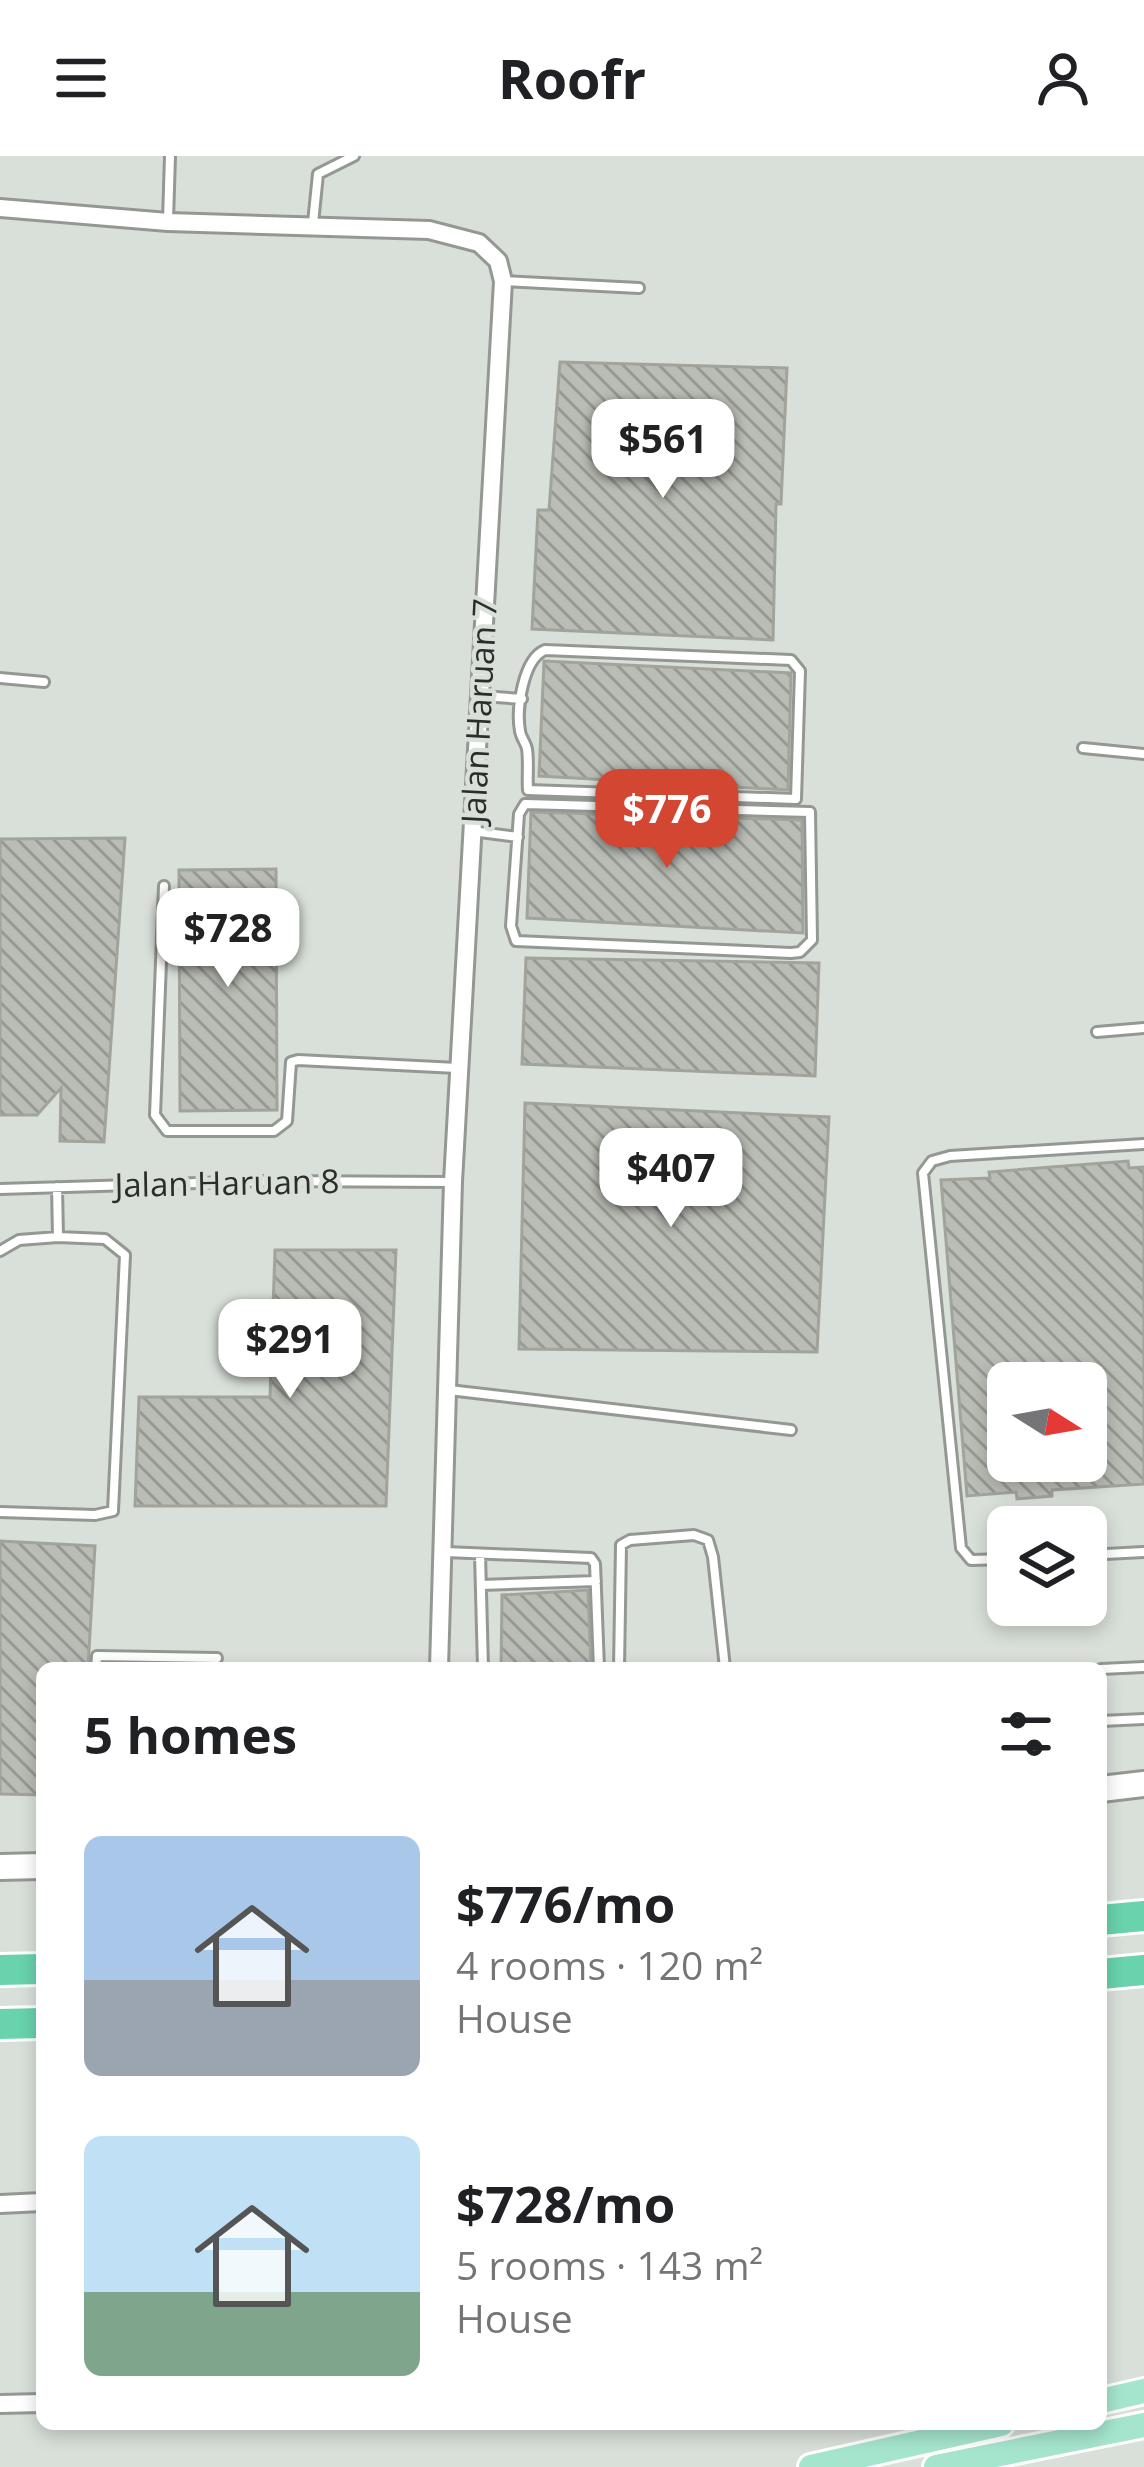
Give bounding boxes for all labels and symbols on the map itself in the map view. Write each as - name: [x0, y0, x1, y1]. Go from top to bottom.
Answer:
- pin: $561: [592, 399, 734, 501]
- street label: Jalan Haruan 7: [450, 597, 507, 828]
- pin: $776: [596, 769, 738, 871]
- pin: $728: [157, 888, 299, 990]
- pin: $407: [600, 1128, 742, 1230]
- street label: Jalan Haruan 8: [111, 1158, 340, 1207]
- pin: $291: [219, 1299, 361, 1401]
- north arrow: [987, 1362, 1107, 1482]

